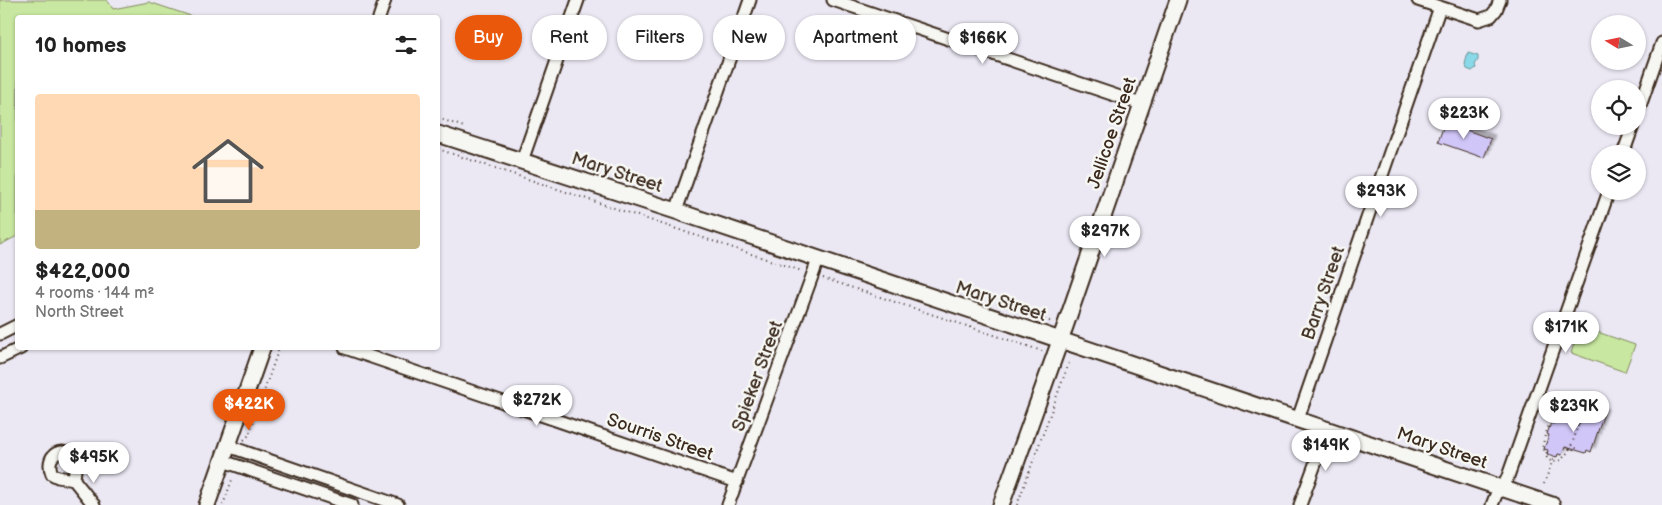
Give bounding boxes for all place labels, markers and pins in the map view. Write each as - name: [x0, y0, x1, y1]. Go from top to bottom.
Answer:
- pin: $166K: [948, 22, 1018, 65]
- pin: $223K: [1429, 98, 1499, 140]
- pin: $293K: [1346, 176, 1416, 218]
- pin: $297K: [1070, 216, 1140, 258]
- pin: $171K: [1531, 312, 1601, 354]
- pin: $272K: [502, 384, 572, 427]
- pin: $422K: [214, 388, 284, 431]
- pin: $239K: [1539, 390, 1609, 433]
- pin: $149K: [1291, 430, 1361, 472]
- pin: $495K: [59, 442, 129, 484]

